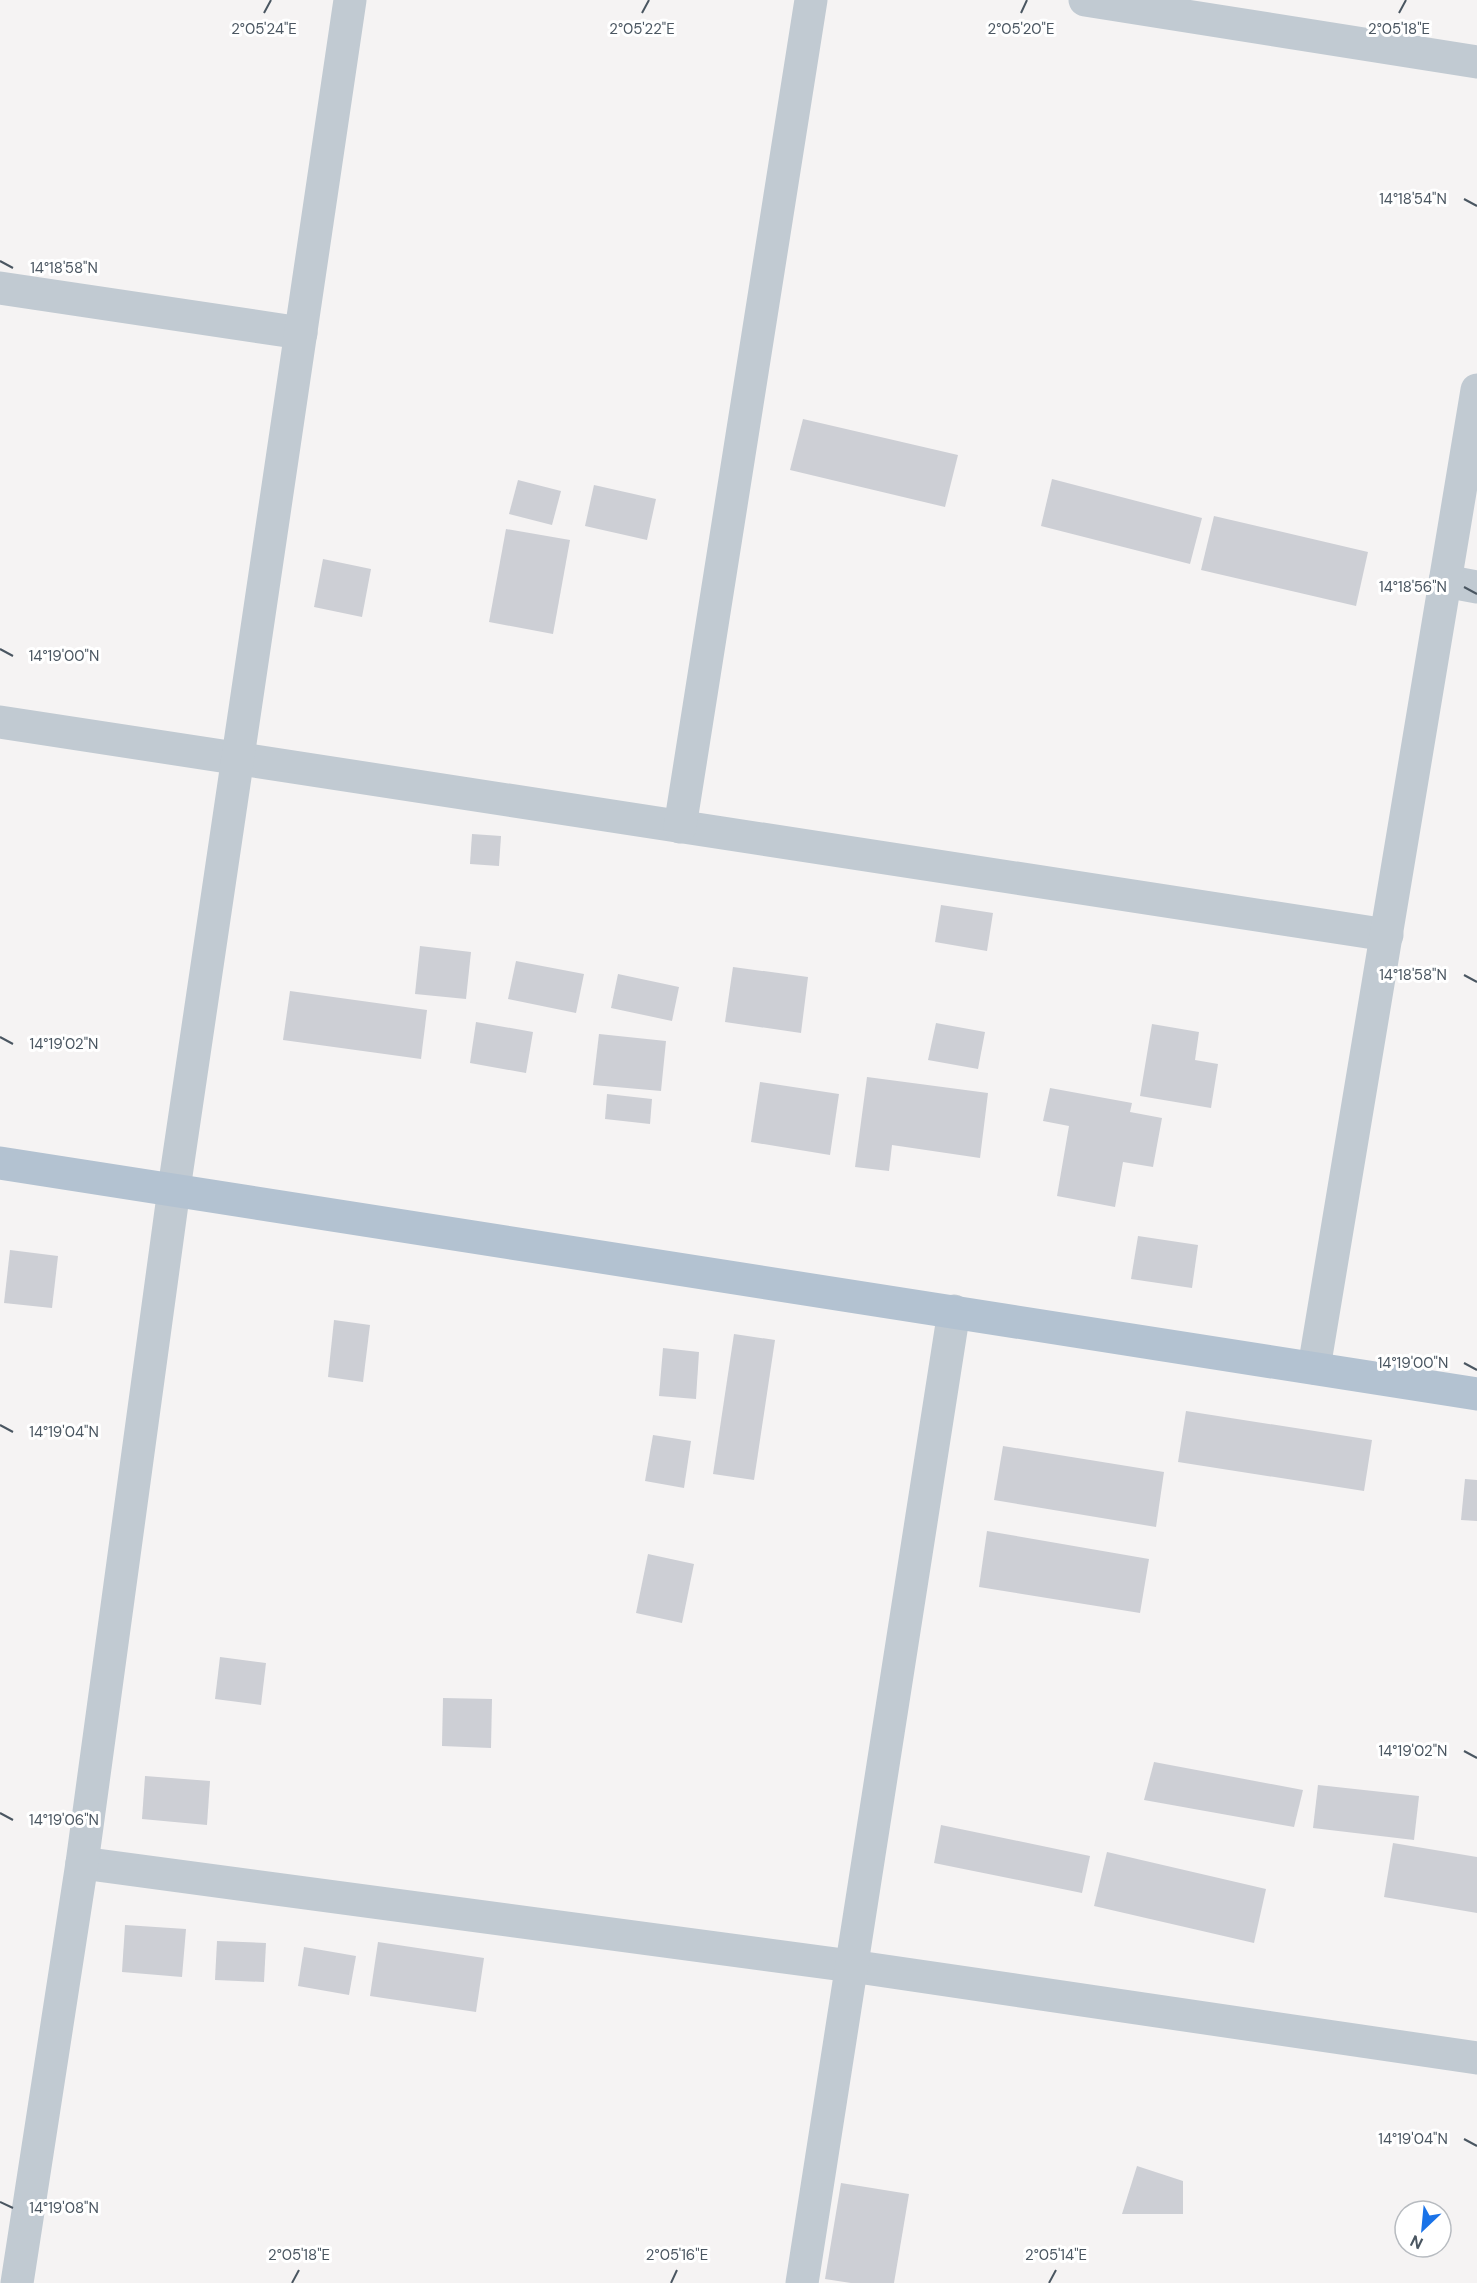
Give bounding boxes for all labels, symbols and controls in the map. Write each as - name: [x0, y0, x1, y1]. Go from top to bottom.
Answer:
- text: 2°05'24"E: [231, 19, 297, 39]
- text: 2°05'22"E: [609, 19, 675, 39]
- text: 2°05'20"E: [988, 19, 1054, 39]
- text: 2°05'18"E: [1368, 19, 1430, 39]
- text: 14°18'54"N: [1379, 189, 1447, 209]
- text: 14°18'58"N: [30, 258, 98, 278]
- text: 14°18'56"N: [1379, 577, 1447, 597]
- text: 14°19'00"N: [29, 646, 99, 666]
- text: 14°18'58"N: [1379, 965, 1447, 985]
- text: 14°19'02"N: [30, 1034, 98, 1054]
- text: 14°19'00"N: [1378, 1353, 1448, 1373]
- text: 14°19'04"N: [29, 1422, 99, 1442]
- text: 14°19'02"N: [1379, 1741, 1447, 1761]
- text: 14°19'06"N: [29, 1810, 99, 1830]
- text: 14°19'04"N: [1378, 2129, 1448, 2149]
- text: 14°19'08"N: [29, 2198, 99, 2218]
- north arrow: [1393, 2199, 1453, 2259]
- text: N: [1407, 2230, 1426, 2254]
- text: 2°05'18"E: [268, 2245, 330, 2265]
- text: 2°05'16"E: [646, 2245, 708, 2265]
- text: 2°05'14"E: [1025, 2245, 1087, 2265]

